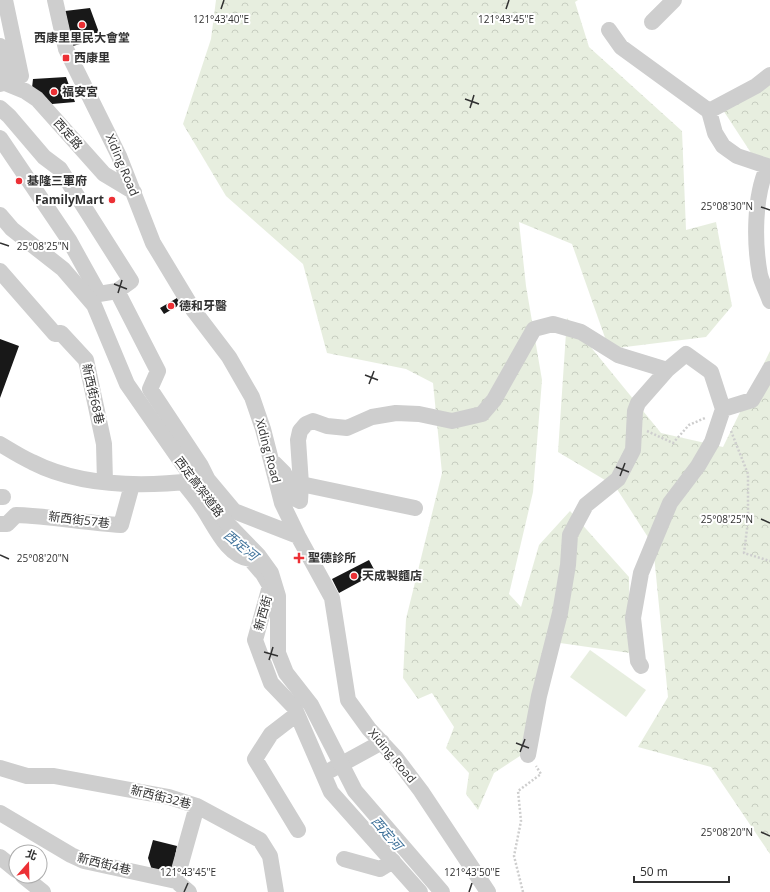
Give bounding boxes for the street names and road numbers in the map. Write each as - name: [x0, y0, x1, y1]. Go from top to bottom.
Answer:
- street label: 西定路: [50, 115, 87, 153]
- street label: Xiding Road: [102, 131, 143, 198]
- street label: 新西街68巷: [78, 362, 109, 426]
- street label: Xiding Road: [252, 417, 285, 485]
- street label: 西定高架道路: [171, 453, 228, 521]
- street label: 新西街57巷: [47, 507, 111, 532]
- street label: 新西街: [249, 593, 276, 633]
- street label: Xiding Road: [365, 725, 420, 786]
- street label: 新西街32巷: [129, 781, 193, 812]
- street label: 新西街4巷: [75, 849, 133, 878]

